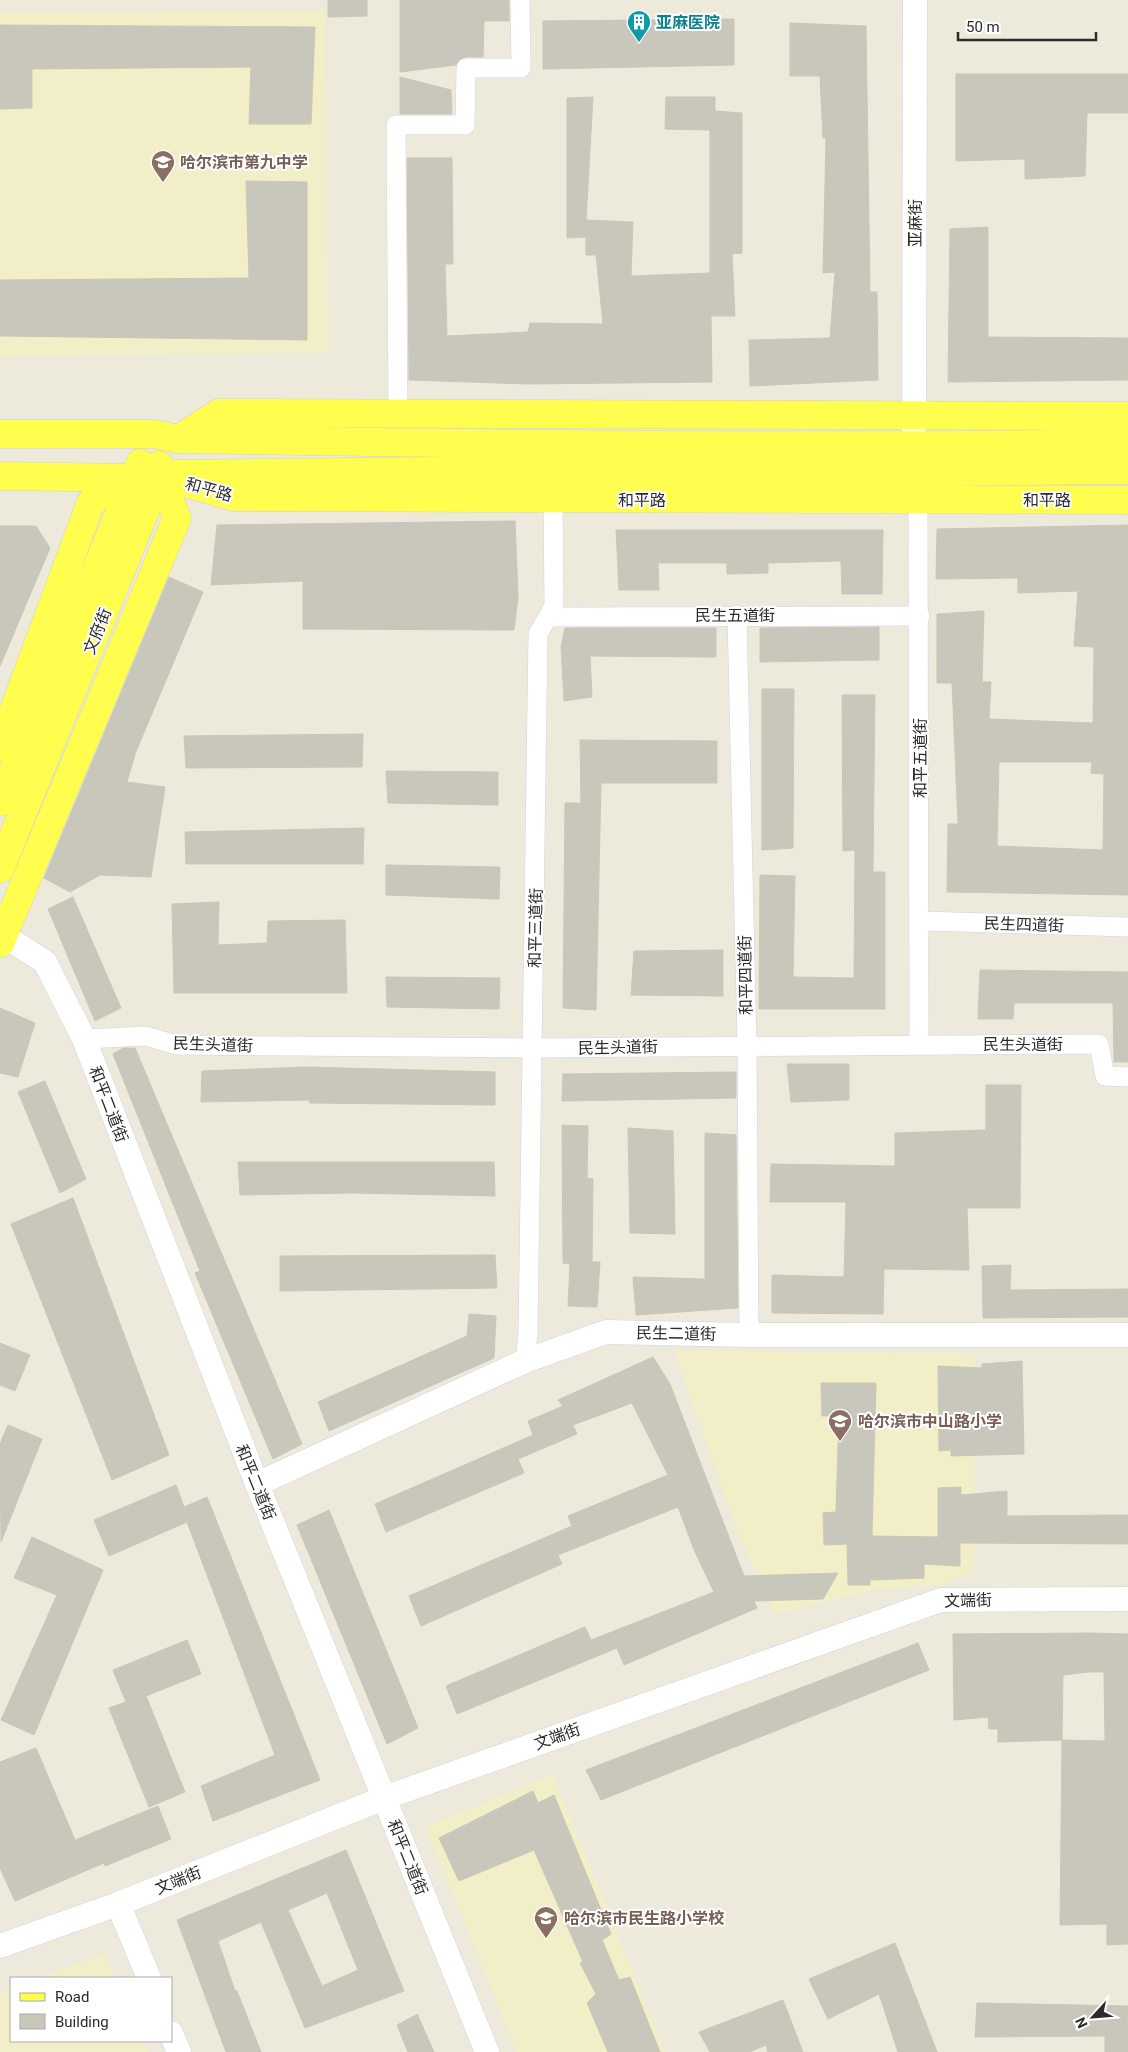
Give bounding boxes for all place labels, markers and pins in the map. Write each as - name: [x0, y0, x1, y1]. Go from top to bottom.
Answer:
- building icon: 亚麻医院: [626, 9, 652, 43]
- place label: 亚麻医院: [656, 13, 720, 32]
- school or university icon: 哈尔滨市第九中学: [150, 149, 176, 183]
- place label: 哈尔滨市第九中学: [180, 153, 308, 172]
- school or university icon: 哈尔滨市中山路小学: [827, 1408, 853, 1442]
- place label: 哈尔滨市中山路小学: [858, 1412, 1002, 1431]
- school or university icon: 哈尔滨市民生路小学校: [533, 1905, 559, 1939]
- place label: 哈尔滨市民生路小学校: [564, 1909, 725, 1928]

